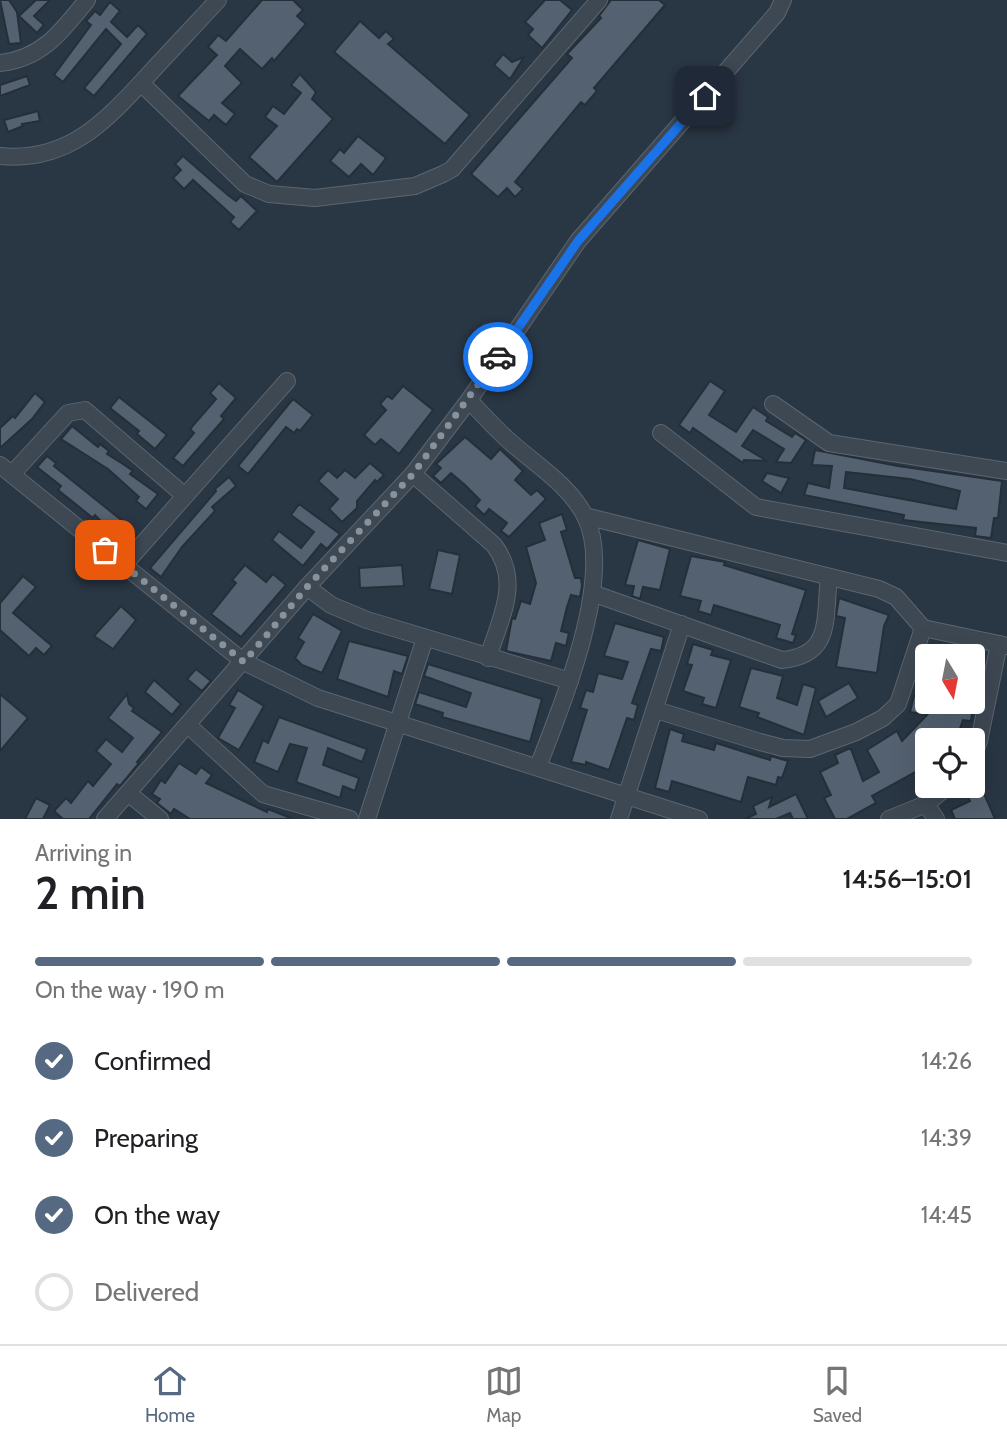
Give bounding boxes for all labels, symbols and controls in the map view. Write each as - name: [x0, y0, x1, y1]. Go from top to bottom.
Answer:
- pin: [675, 66, 735, 126]
- icon: home: [686, 77, 724, 115]
- courier: [463, 322, 533, 392]
- icon: car: [479, 338, 517, 376]
- pin: [75, 520, 135, 580]
- icon: bag: [86, 531, 124, 569]
- north arrow: [915, 644, 985, 714]
- map controls: [915, 644, 985, 798]
- button: locate: [915, 728, 985, 798]
- text: Arriving in: [35, 839, 132, 867]
- text: 14:56–15:01: [843, 863, 972, 895]
- text: 2 min: [35, 865, 146, 921]
- text: On the way · 190 m: [35, 976, 224, 1004]
- icon: check: [35, 1042, 73, 1080]
- text: Confirmed: [94, 1045, 211, 1077]
- text: 14:26: [921, 1047, 972, 1075]
- icon: check: [35, 1119, 73, 1157]
- text: Preparing: [94, 1122, 198, 1154]
- text: 14:39: [921, 1124, 972, 1152]
- icon: check: [35, 1196, 73, 1234]
- text: On the way: [94, 1199, 220, 1231]
- text: 14:45: [921, 1201, 972, 1229]
- text: Delivered: [94, 1276, 199, 1308]
- tab: Home: [145, 1362, 195, 1427]
- tab: Map: [485, 1362, 523, 1427]
- tab: Saved: [813, 1362, 862, 1427]

